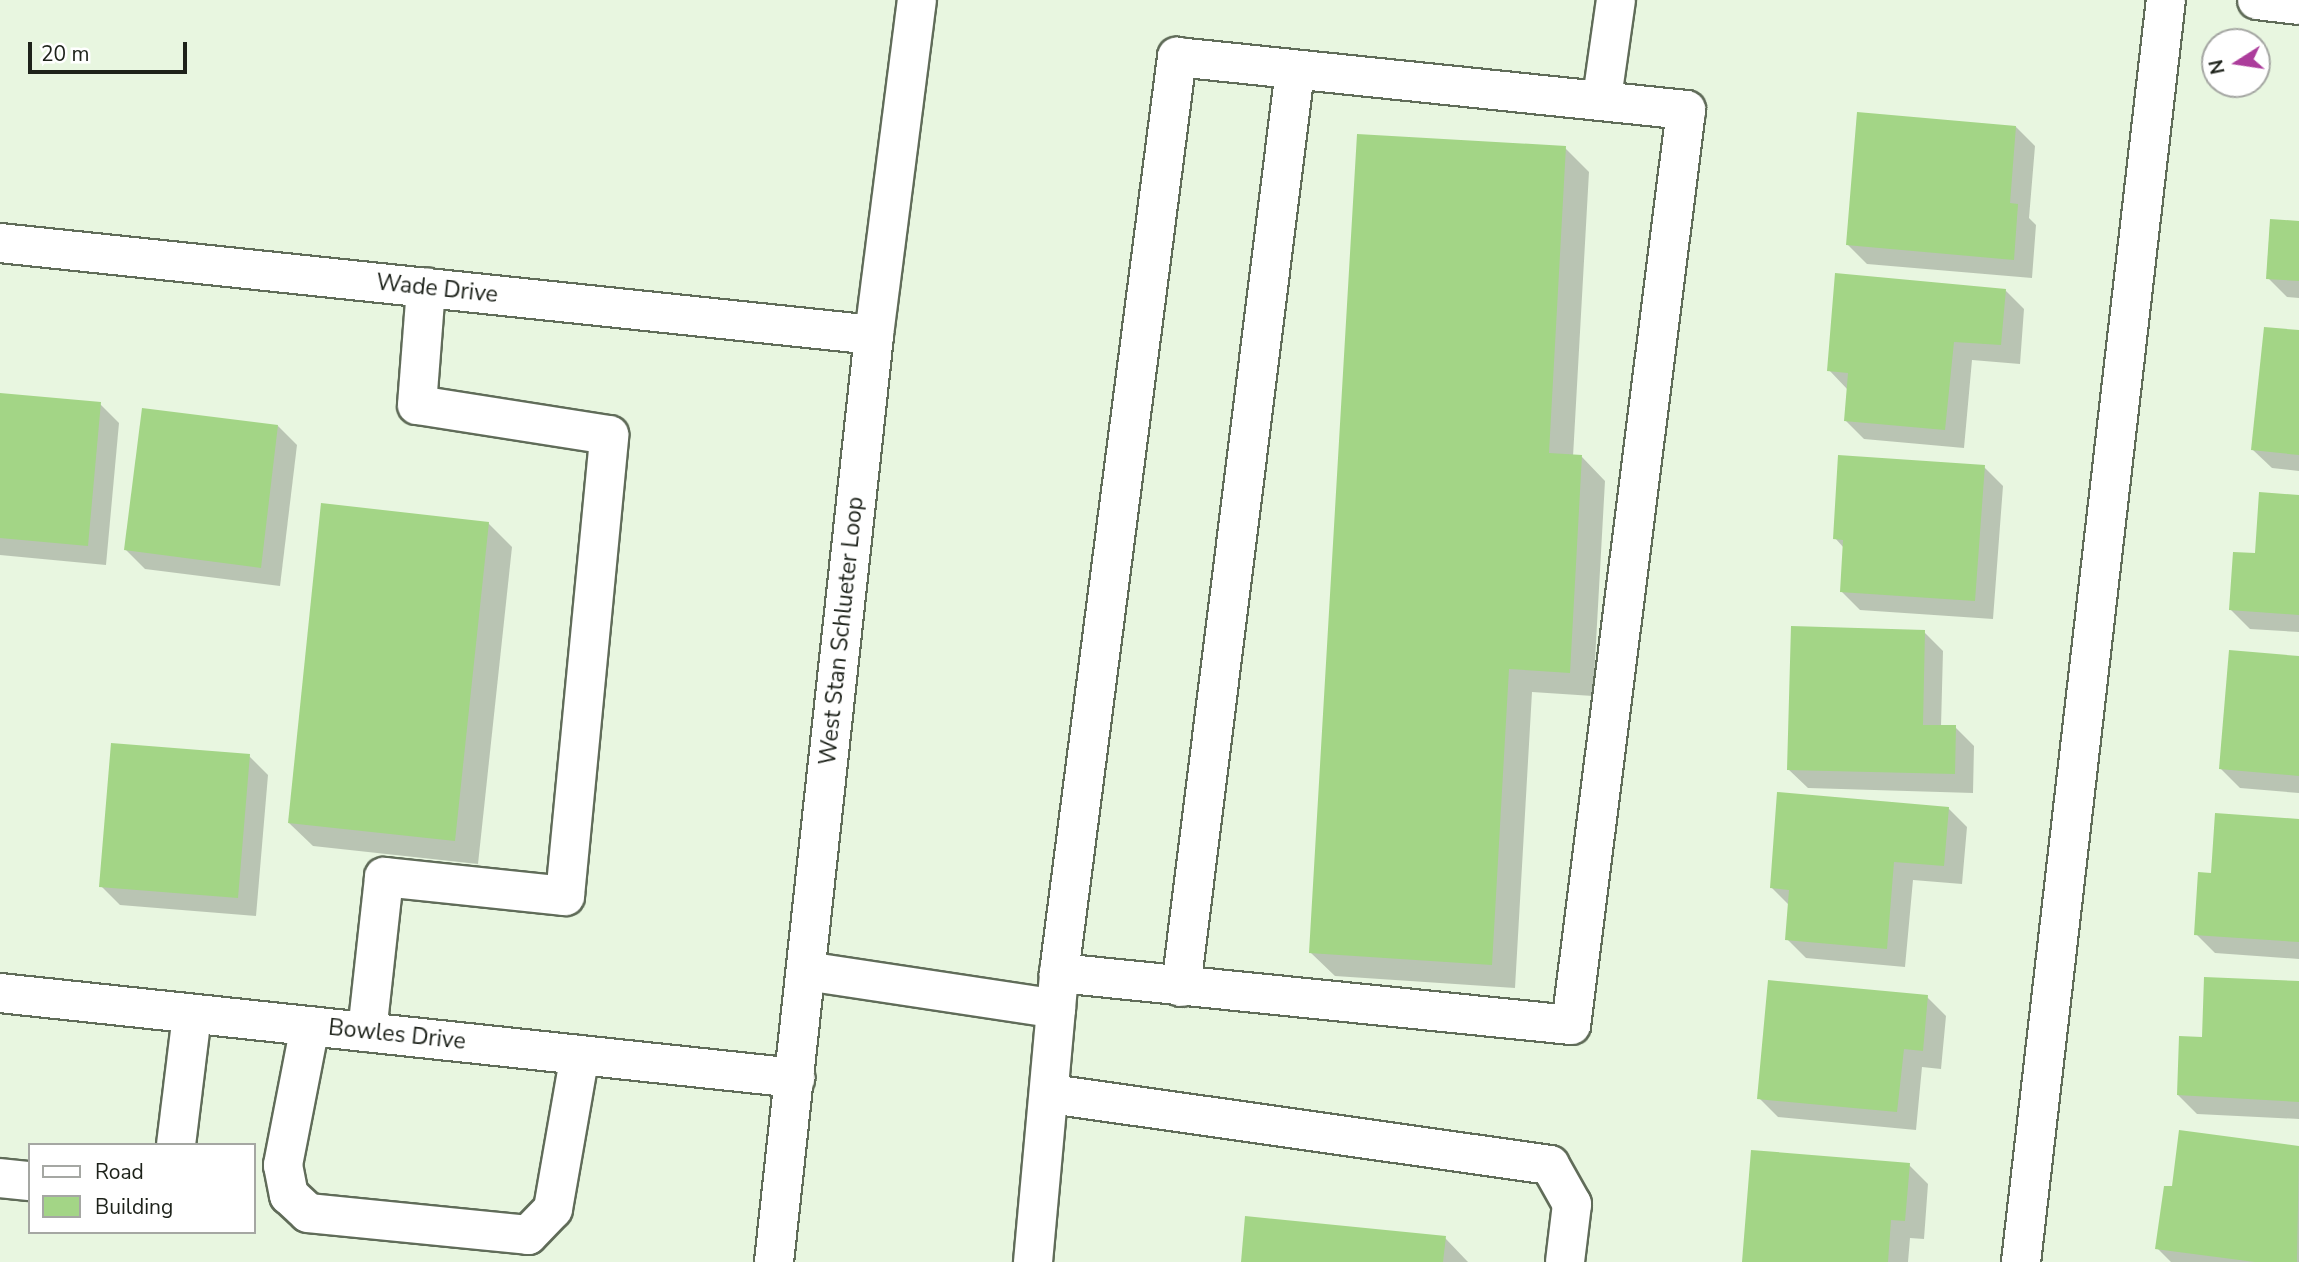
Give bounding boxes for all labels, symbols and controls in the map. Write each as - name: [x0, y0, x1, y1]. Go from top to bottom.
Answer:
- scale bar: [32, 28, 191, 72]
- north arrow: [2201, 28, 2271, 98]
- text: 20 m: [41, 40, 90, 68]
- text: N: [2203, 57, 2232, 77]
- street label: Wade Drive: [375, 269, 499, 309]
- street label: West Stan Schlueter Loop: [814, 495, 870, 767]
- street label: Bowles Drive: [327, 1014, 467, 1056]
- legend: [28, 1143, 256, 1234]
- text: Road: [95, 1158, 144, 1186]
- text: Building: [95, 1193, 173, 1221]

